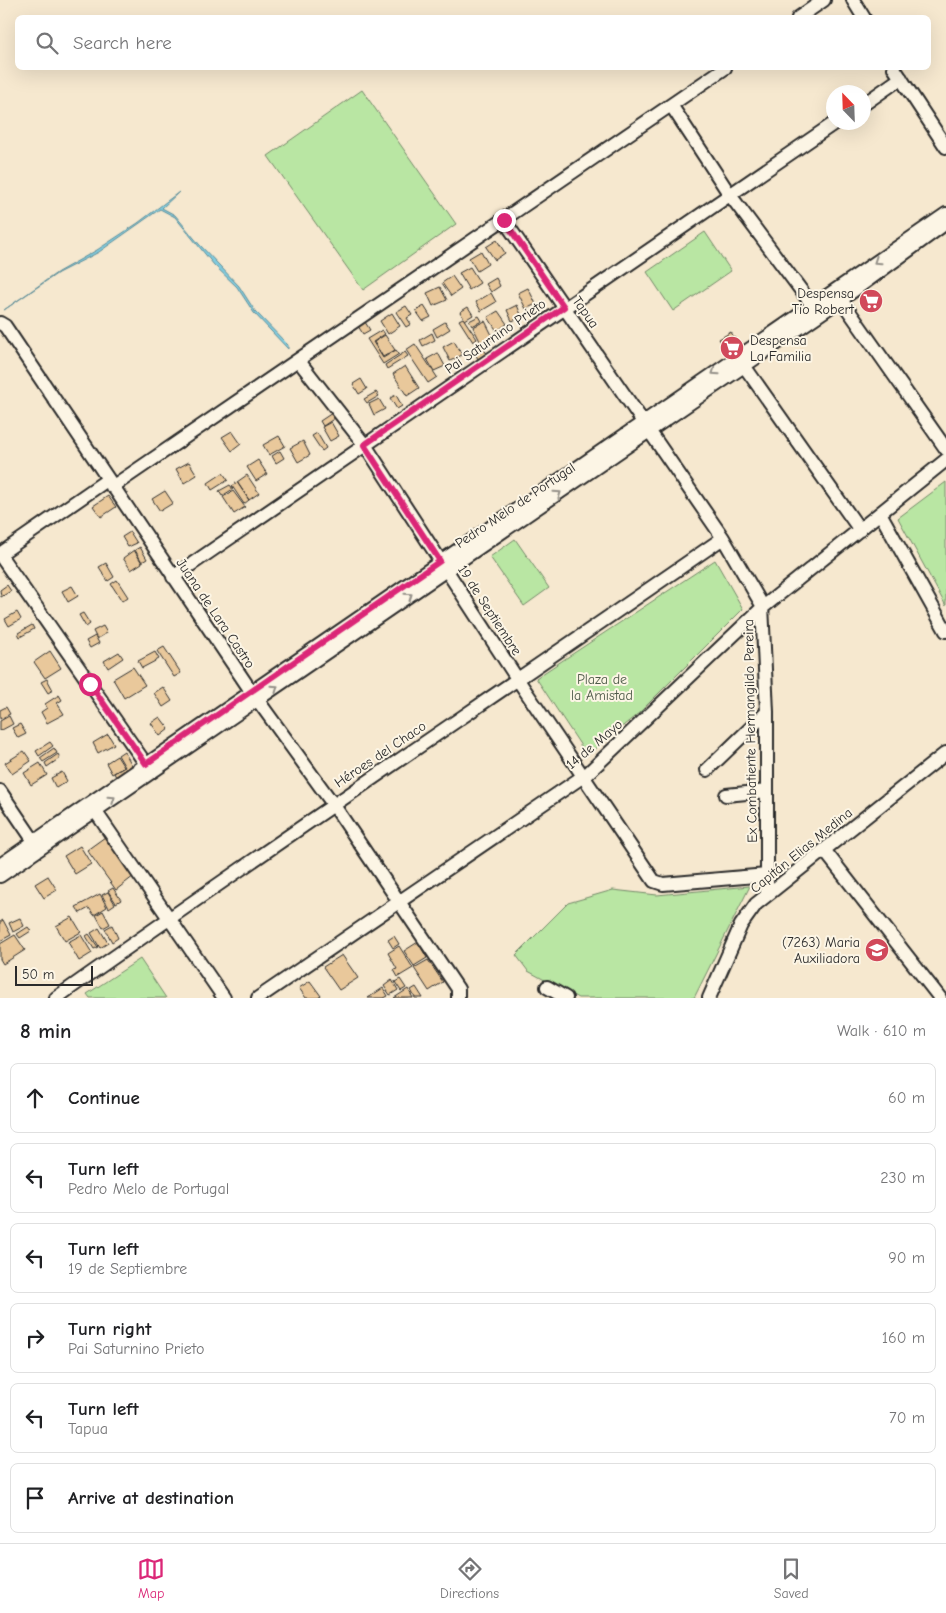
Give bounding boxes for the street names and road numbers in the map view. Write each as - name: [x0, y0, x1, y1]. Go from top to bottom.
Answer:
- street label: Tapua: [569, 293, 603, 332]
- street label: Pai Saturnino Prieto: [442, 295, 549, 378]
- street label: Pedro Melo de Portugal: [452, 459, 579, 552]
- street label: Juana de Lara Castro: [172, 555, 259, 672]
- street label: 19 de Septiembre: [454, 562, 525, 659]
- street label: Ex Combatiente Hermangildo Pereira: [740, 619, 761, 843]
- street label: 14 de Mayo: [563, 716, 626, 773]
- street label: Héroes del Chaco: [331, 717, 429, 791]
- street label: Capitán Elias Medina: [747, 804, 856, 897]

